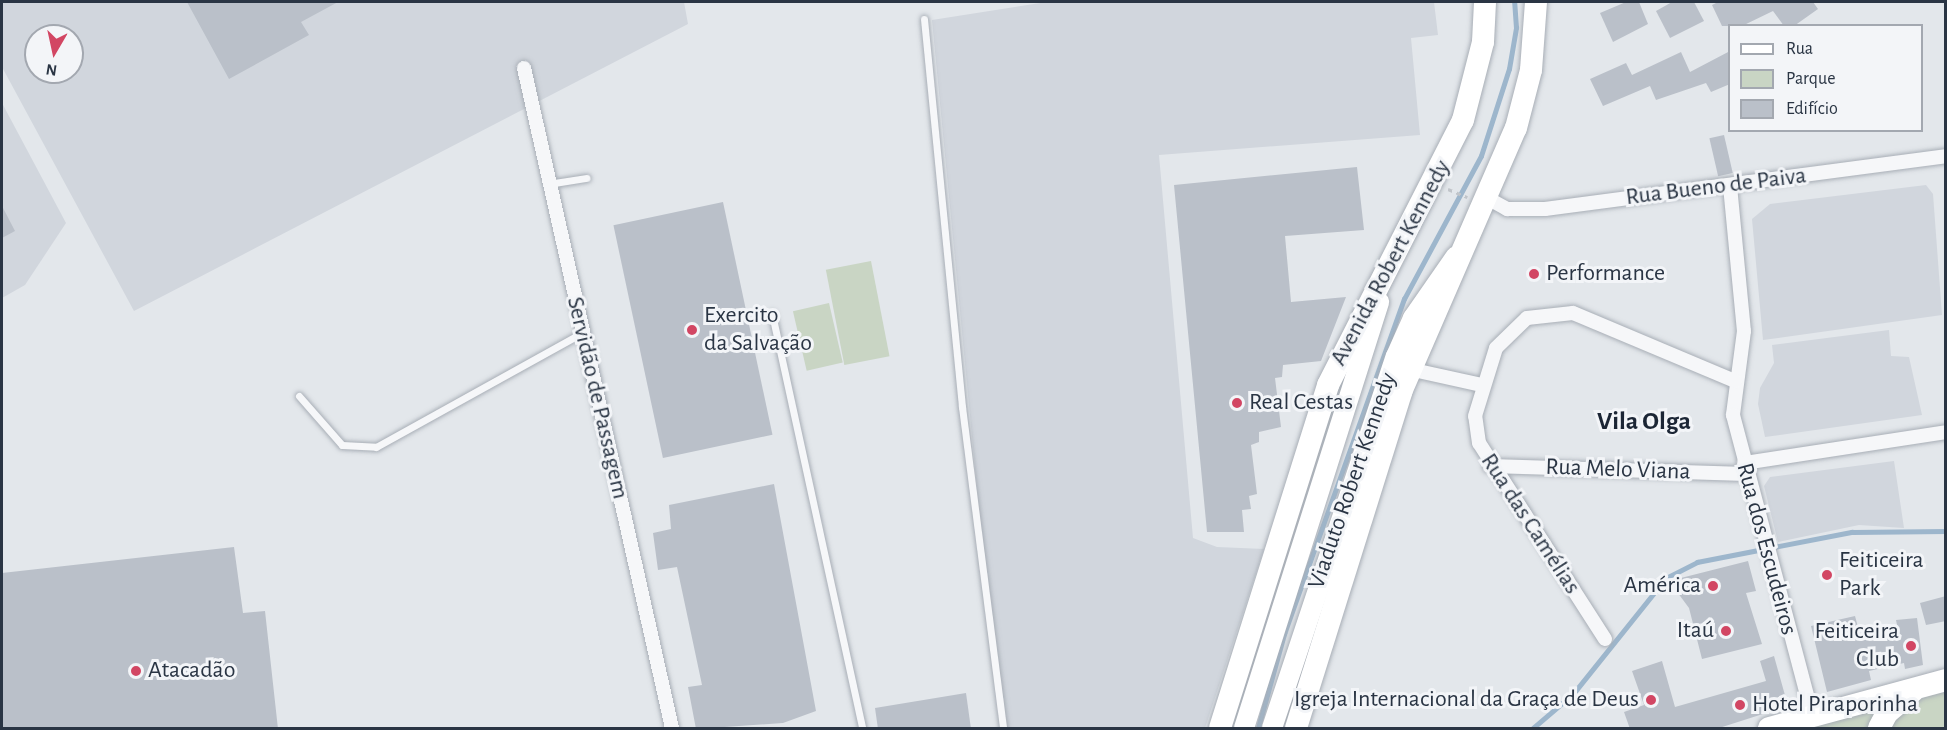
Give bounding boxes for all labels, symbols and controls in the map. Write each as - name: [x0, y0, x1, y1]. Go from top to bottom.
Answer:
- north arrow: [24, 24, 84, 84]
- legend: [1728, 24, 1923, 132]
- text: Rua: [1786, 40, 1813, 58]
- text: N: [45, 61, 58, 79]
- text: Parque: [1786, 70, 1835, 88]
- text: Edifício: [1786, 100, 1838, 118]
- street label: Avenida Robert Kennedy: [1325, 155, 1457, 371]
- street label: Rua Bueno de Paiva: [1624, 162, 1808, 212]
- place label: Performance: [1546, 260, 1665, 288]
- marker: Performance: [1527, 267, 1541, 281]
- street label: Servidão de Passagem: [560, 294, 634, 502]
- place label: Exercito da Salvação: [704, 302, 812, 358]
- marker: Exercito da Salvação: [685, 323, 699, 337]
- street label: Viaduto Robert Kennedy: [1302, 369, 1404, 593]
- place label: Real Cestas: [1249, 389, 1353, 417]
- marker: Real Cestas: [1230, 396, 1244, 410]
- district label: Vila Olga: [1597, 406, 1691, 438]
- street label: Rua das Camélias: [1474, 448, 1586, 600]
- street label: Rua Melo Viana: [1545, 453, 1691, 487]
- street label: Rua dos Escudeiros: [1729, 460, 1803, 638]
- place label: Feiticeira Park: [1839, 547, 1924, 603]
- marker: Feiticeira Park: [1820, 568, 1834, 582]
- place label: América: [1623, 572, 1701, 600]
- marker: América: [1706, 579, 1720, 593]
- place label: Itaú: [1677, 617, 1714, 645]
- place label: Feiticeira Club: [1814, 618, 1899, 674]
- marker: Itaú: [1719, 624, 1733, 638]
- marker: Feiticeira Club: [1904, 639, 1918, 653]
- place label: Atacadão: [148, 657, 235, 685]
- marker: Atacadão: [129, 664, 143, 678]
- place label: Igreja Internacional da Graça de Deus: [1294, 686, 1639, 714]
- place label: Hotel Piraporinha: [1752, 691, 1918, 719]
- marker: Igreja Internacional da Graça de Deus: [1644, 693, 1658, 707]
- marker: Hotel Piraporinha: [1733, 698, 1747, 712]

